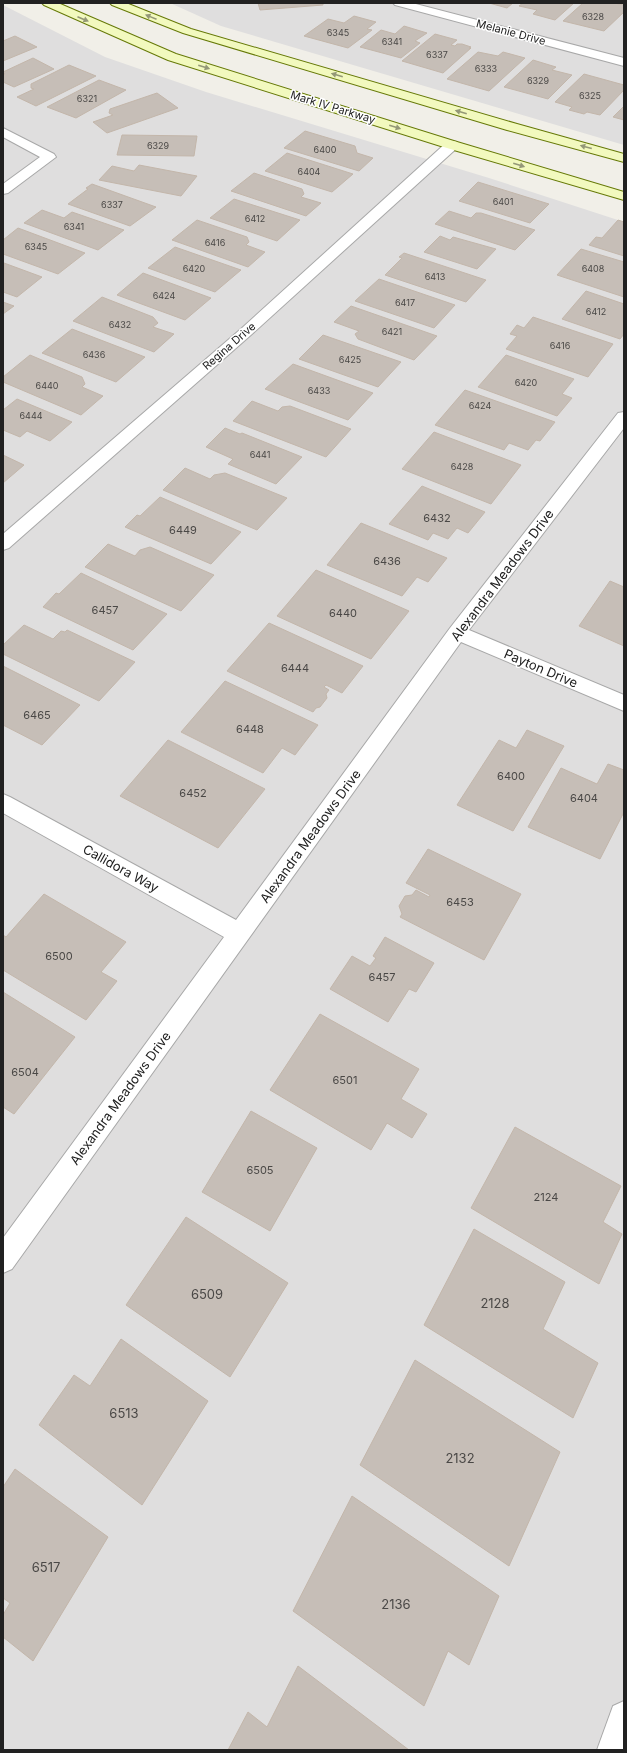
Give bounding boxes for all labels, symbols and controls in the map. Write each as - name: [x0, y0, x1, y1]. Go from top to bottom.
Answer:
- house number: 6328: [582, 11, 605, 22]
- one-way arrow: [146, 14, 157, 20]
- one-way arrow: [78, 16, 89, 22]
- street label: Melanie Drive: [475, 16, 547, 48]
- house number: 6345: [327, 27, 349, 38]
- house number: 6341: [382, 36, 402, 47]
- house number: 6337: [426, 49, 448, 60]
- house number: 6333: [475, 63, 498, 74]
- one-way arrow: [198, 64, 210, 70]
- one-way arrow: [330, 72, 342, 78]
- house number: 6329: [527, 75, 550, 86]
- street label: Mark IV Parkway: [289, 87, 377, 127]
- house number: 6325: [579, 90, 601, 101]
- house number: 6321: [77, 93, 97, 104]
- one-way arrow: [455, 109, 467, 115]
- one-way arrow: [389, 124, 401, 130]
- house number: 6329: [147, 140, 170, 151]
- house number: 6400: [314, 144, 337, 155]
- one-way arrow: [580, 144, 593, 150]
- one-way arrow: [513, 162, 525, 168]
- house number: 6404: [298, 166, 321, 177]
- house number: 6401: [493, 196, 513, 207]
- house number: 6337: [101, 199, 123, 210]
- house number: 6412: [245, 213, 265, 224]
- house number: 6341: [64, 221, 84, 232]
- house number: 6416: [205, 237, 226, 248]
- house number: 6345: [25, 241, 47, 252]
- house number: 6420: [183, 263, 206, 274]
- house number: 6408: [582, 263, 605, 274]
- house number: 6413: [425, 271, 446, 282]
- house number: 6424: [153, 290, 175, 301]
- house number: 6417: [395, 297, 415, 308]
- house number: 6412: [586, 306, 606, 317]
- house number: 6432: [109, 319, 131, 330]
- street label: Regina Drive: [200, 319, 258, 373]
- house number: 6421: [382, 326, 402, 337]
- house number: 6416: [550, 340, 571, 351]
- house number: 6436: [83, 349, 106, 360]
- house number: 6425: [339, 354, 361, 365]
- house number: 6420: [515, 377, 538, 388]
- house number: 6440: [36, 380, 59, 391]
- house number: 6433: [308, 385, 331, 396]
- house number: 6424: [469, 400, 491, 411]
- house number: 6444: [19, 410, 43, 421]
- house number: 6441: [250, 449, 270, 460]
- house number: 6428: [451, 461, 474, 472]
- street label: Alexandra Meadows Drive: [447, 506, 557, 644]
- house number: 6432: [423, 511, 451, 525]
- house number: 6449: [169, 523, 197, 537]
- house number: 6436: [373, 554, 401, 568]
- house number: 6457: [92, 603, 118, 617]
- house number: 6440: [329, 606, 357, 620]
- street label: Payton Drive: [502, 645, 580, 691]
- house number: 6444: [281, 661, 309, 675]
- house number: 6465: [23, 708, 51, 722]
- house number: 6448: [236, 722, 264, 736]
- street label: Alexandra Meadows Drive: [256, 766, 364, 906]
- house number: 6400: [497, 769, 525, 783]
- house number: 6452: [179, 786, 207, 800]
- house number: 6404: [570, 791, 598, 805]
- street label: Callidora Way: [80, 841, 162, 895]
- house number: 6453: [446, 895, 474, 909]
- house number: 6500: [45, 949, 73, 963]
- house number: 6457: [369, 970, 395, 984]
- street label: Alexandra Meadows Drive: [66, 1028, 174, 1168]
- house number: 6504: [11, 1065, 39, 1079]
- house number: 6501: [333, 1073, 357, 1087]
- house number: 6505: [246, 1163, 274, 1177]
- house number: 2124: [534, 1190, 558, 1204]
- house number: 6509: [191, 1286, 223, 1302]
- house number: 2128: [480, 1295, 510, 1311]
- house number: 6513: [109, 1405, 139, 1421]
- house number: 2132: [445, 1450, 475, 1466]
- house number: 6517: [32, 1559, 60, 1575]
- house number: 2136: [381, 1596, 411, 1612]

